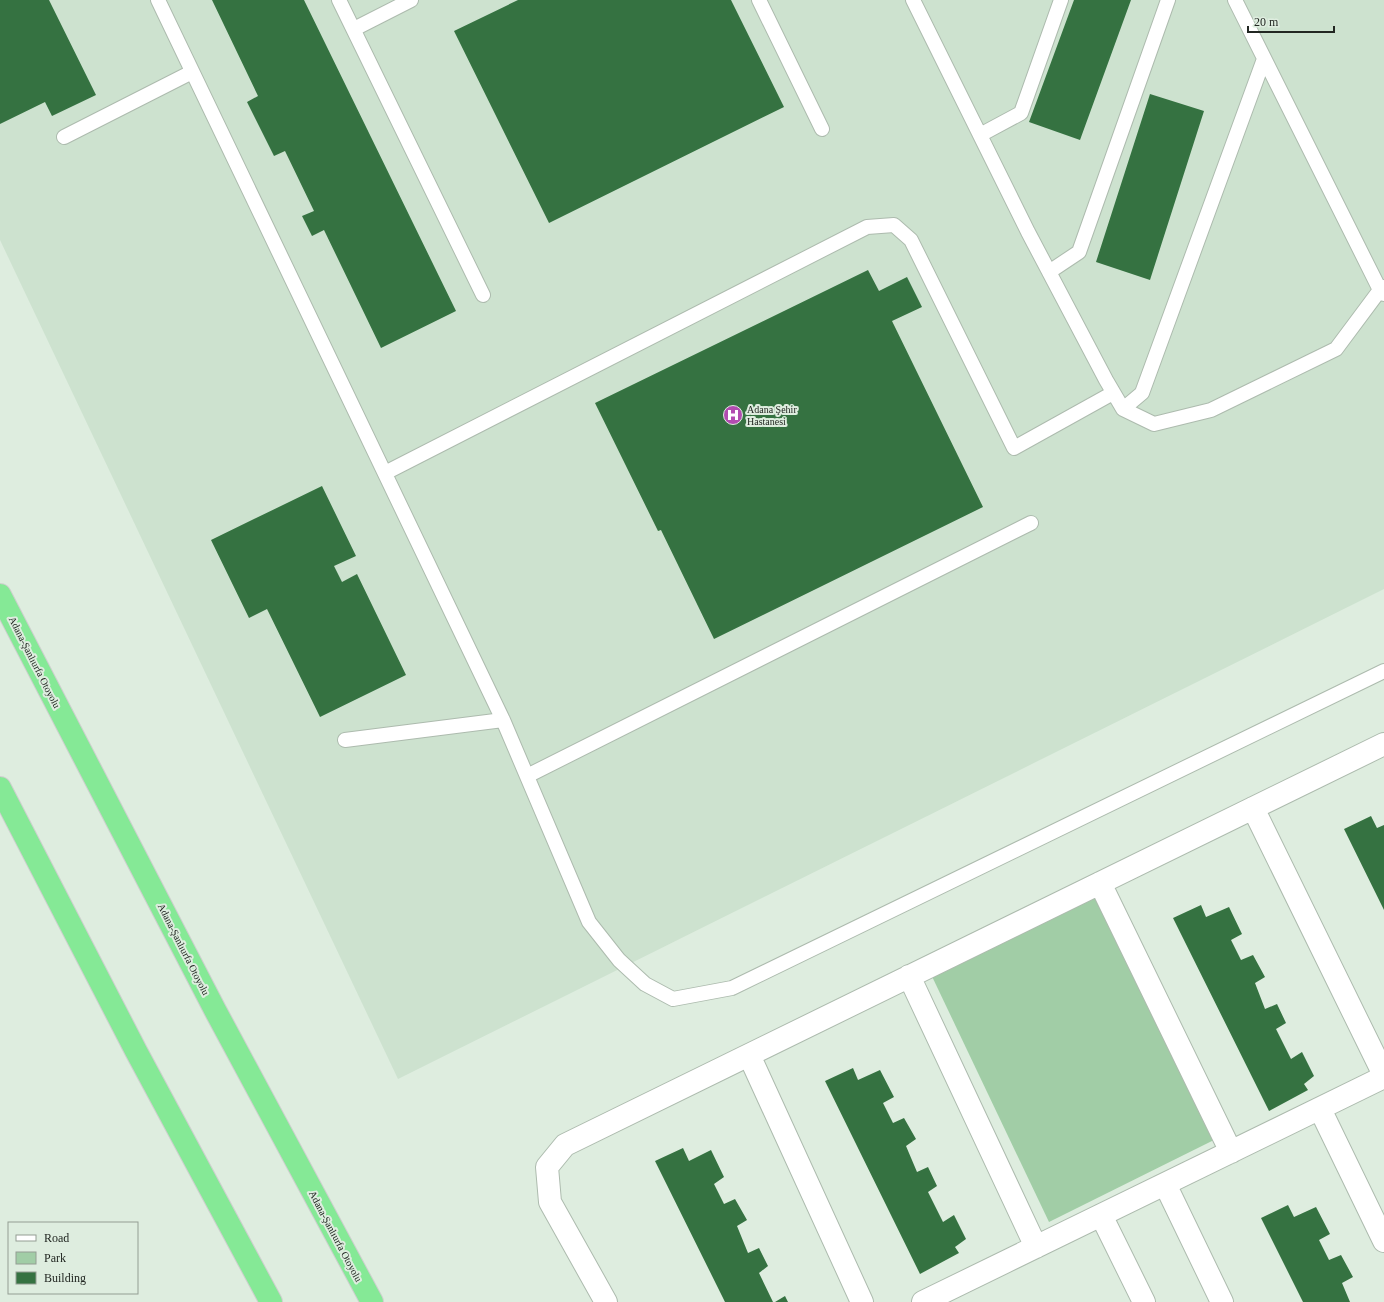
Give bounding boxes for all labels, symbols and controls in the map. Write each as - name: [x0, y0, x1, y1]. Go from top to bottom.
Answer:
- scale bar: [1248, 8, 1334, 34]
- text: 20 m: [1254, 15, 1279, 29]
- hospital icon: Adana Şehir Hastanesi: [722, 404, 744, 426]
- place label: Adana Şehir Hastanesi: [747, 404, 797, 427]
- street label: Adana-Şanlıurfa Otoyolu: [7, 615, 62, 710]
- street label: Adana-Şanlıurfa Otoyolu: [156, 902, 211, 997]
- street label: Adana-Şanlıurfa Otoyolu: [307, 1189, 364, 1284]
- legend: [8, 1222, 138, 1294]
- text: Road: [44, 1231, 69, 1245]
- text: Park: [44, 1251, 66, 1265]
- text: Building: [44, 1271, 86, 1285]

